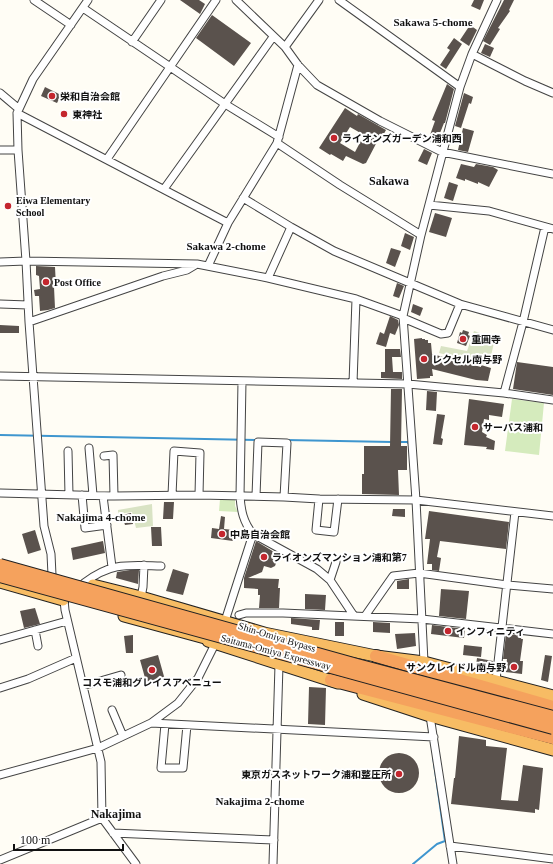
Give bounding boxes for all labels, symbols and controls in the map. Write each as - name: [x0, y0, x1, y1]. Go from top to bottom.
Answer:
- district label: Sakawa 5-chome: [393, 16, 473, 28]
- marker: 栄和自治会館: [47, 91, 57, 101]
- place label: 栄和自治会館: [60, 91, 120, 102]
- marker: 東神社: [59, 109, 69, 119]
- place label: 東神社: [72, 109, 103, 120]
- marker: ライオンズガーデン浦和西: [329, 133, 339, 143]
- place label: ライオンズガーデン浦和西: [342, 133, 462, 144]
- district label: Sakawa: [369, 174, 409, 188]
- place label: Eiwa Elementary School: [16, 195, 90, 218]
- marker: Eiwa Elementary School: [3, 201, 13, 211]
- district label: Sakawa 2-chome: [186, 240, 266, 252]
- marker: Post Office: [41, 277, 51, 287]
- place label: Post Office: [54, 277, 101, 288]
- marker: 重圓寺: [458, 334, 468, 344]
- place label: 重圓寺: [471, 334, 501, 345]
- marker: レクセル南与野: [419, 354, 429, 364]
- place label: レクセル南与野: [432, 354, 503, 365]
- marker: サーパス浦和: [470, 422, 480, 432]
- place label: サーパス浦和: [483, 422, 543, 433]
- district label: Nakajima 4-chome: [57, 511, 146, 523]
- marker: 中島自治会館: [217, 529, 227, 539]
- place label: 中島自治会館: [230, 529, 290, 540]
- marker: ライオンズマンション浦和第7: [259, 552, 269, 562]
- place label: ライオンズマンション浦和第7: [272, 552, 407, 563]
- street label: Shin-Omiya Bypass: [237, 620, 317, 654]
- marker: インフィニティ: [443, 626, 453, 636]
- place label: インフィニティ: [456, 626, 525, 637]
- street label: Saitama-Omiya Expressway: [220, 632, 332, 672]
- place label: サンクレイドル南与野: [406, 662, 507, 673]
- marker: サンクレイドル南与野: [509, 662, 519, 672]
- marker: コスモ浦和グレイスアベニュー: [147, 665, 157, 675]
- place label: コスモ浦和グレイスアベニュー: [82, 677, 222, 688]
- place label: 東京ガスネットワーク浦和整圧所: [241, 769, 391, 780]
- marker: 東京ガスネットワーク浦和整圧所: [394, 769, 404, 779]
- district label: Nakajima 2-chome: [216, 795, 305, 807]
- district label: Nakajima: [91, 807, 141, 821]
- scale bar: [14, 826, 123, 852]
- text: 100 m: [20, 833, 51, 847]

